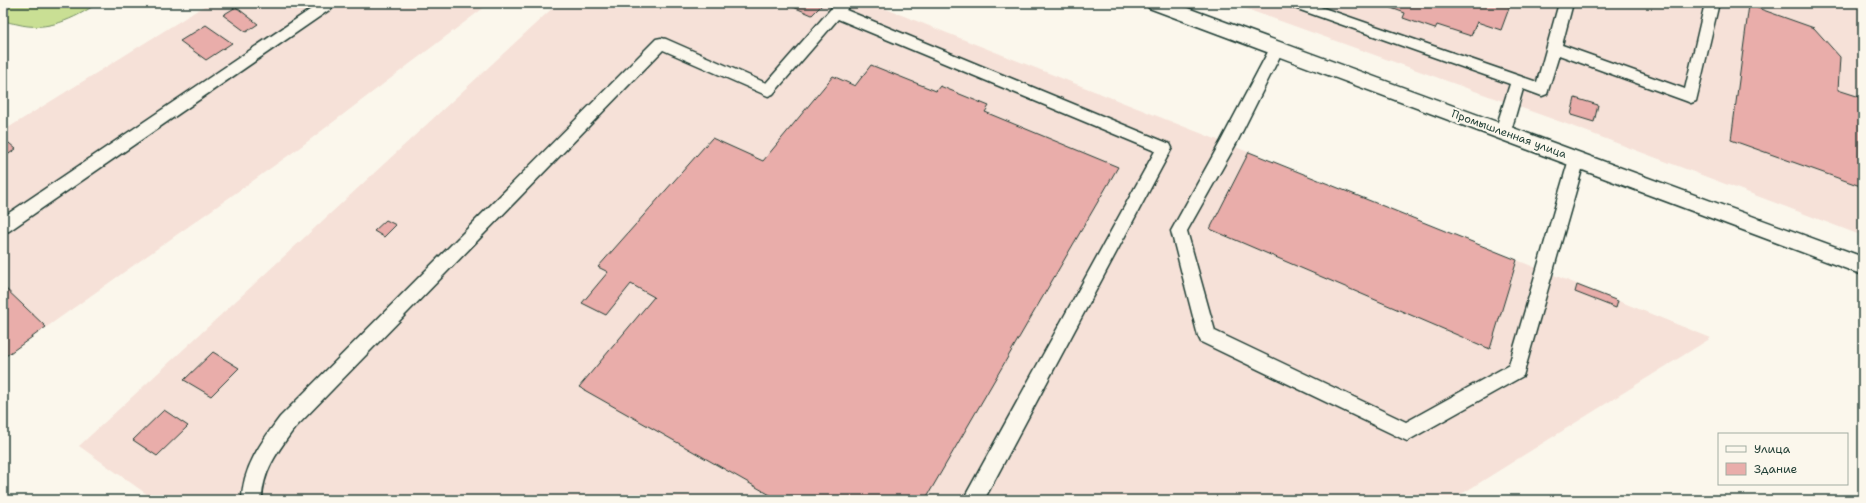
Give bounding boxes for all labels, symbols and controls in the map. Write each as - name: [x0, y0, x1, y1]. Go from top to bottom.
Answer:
- street label: Промышленная улица: [1449, 106, 1569, 162]
- legend: [1718, 433, 1848, 485]
- text: Улица: [1754, 441, 1791, 457]
- text: Здание: [1754, 461, 1798, 477]

